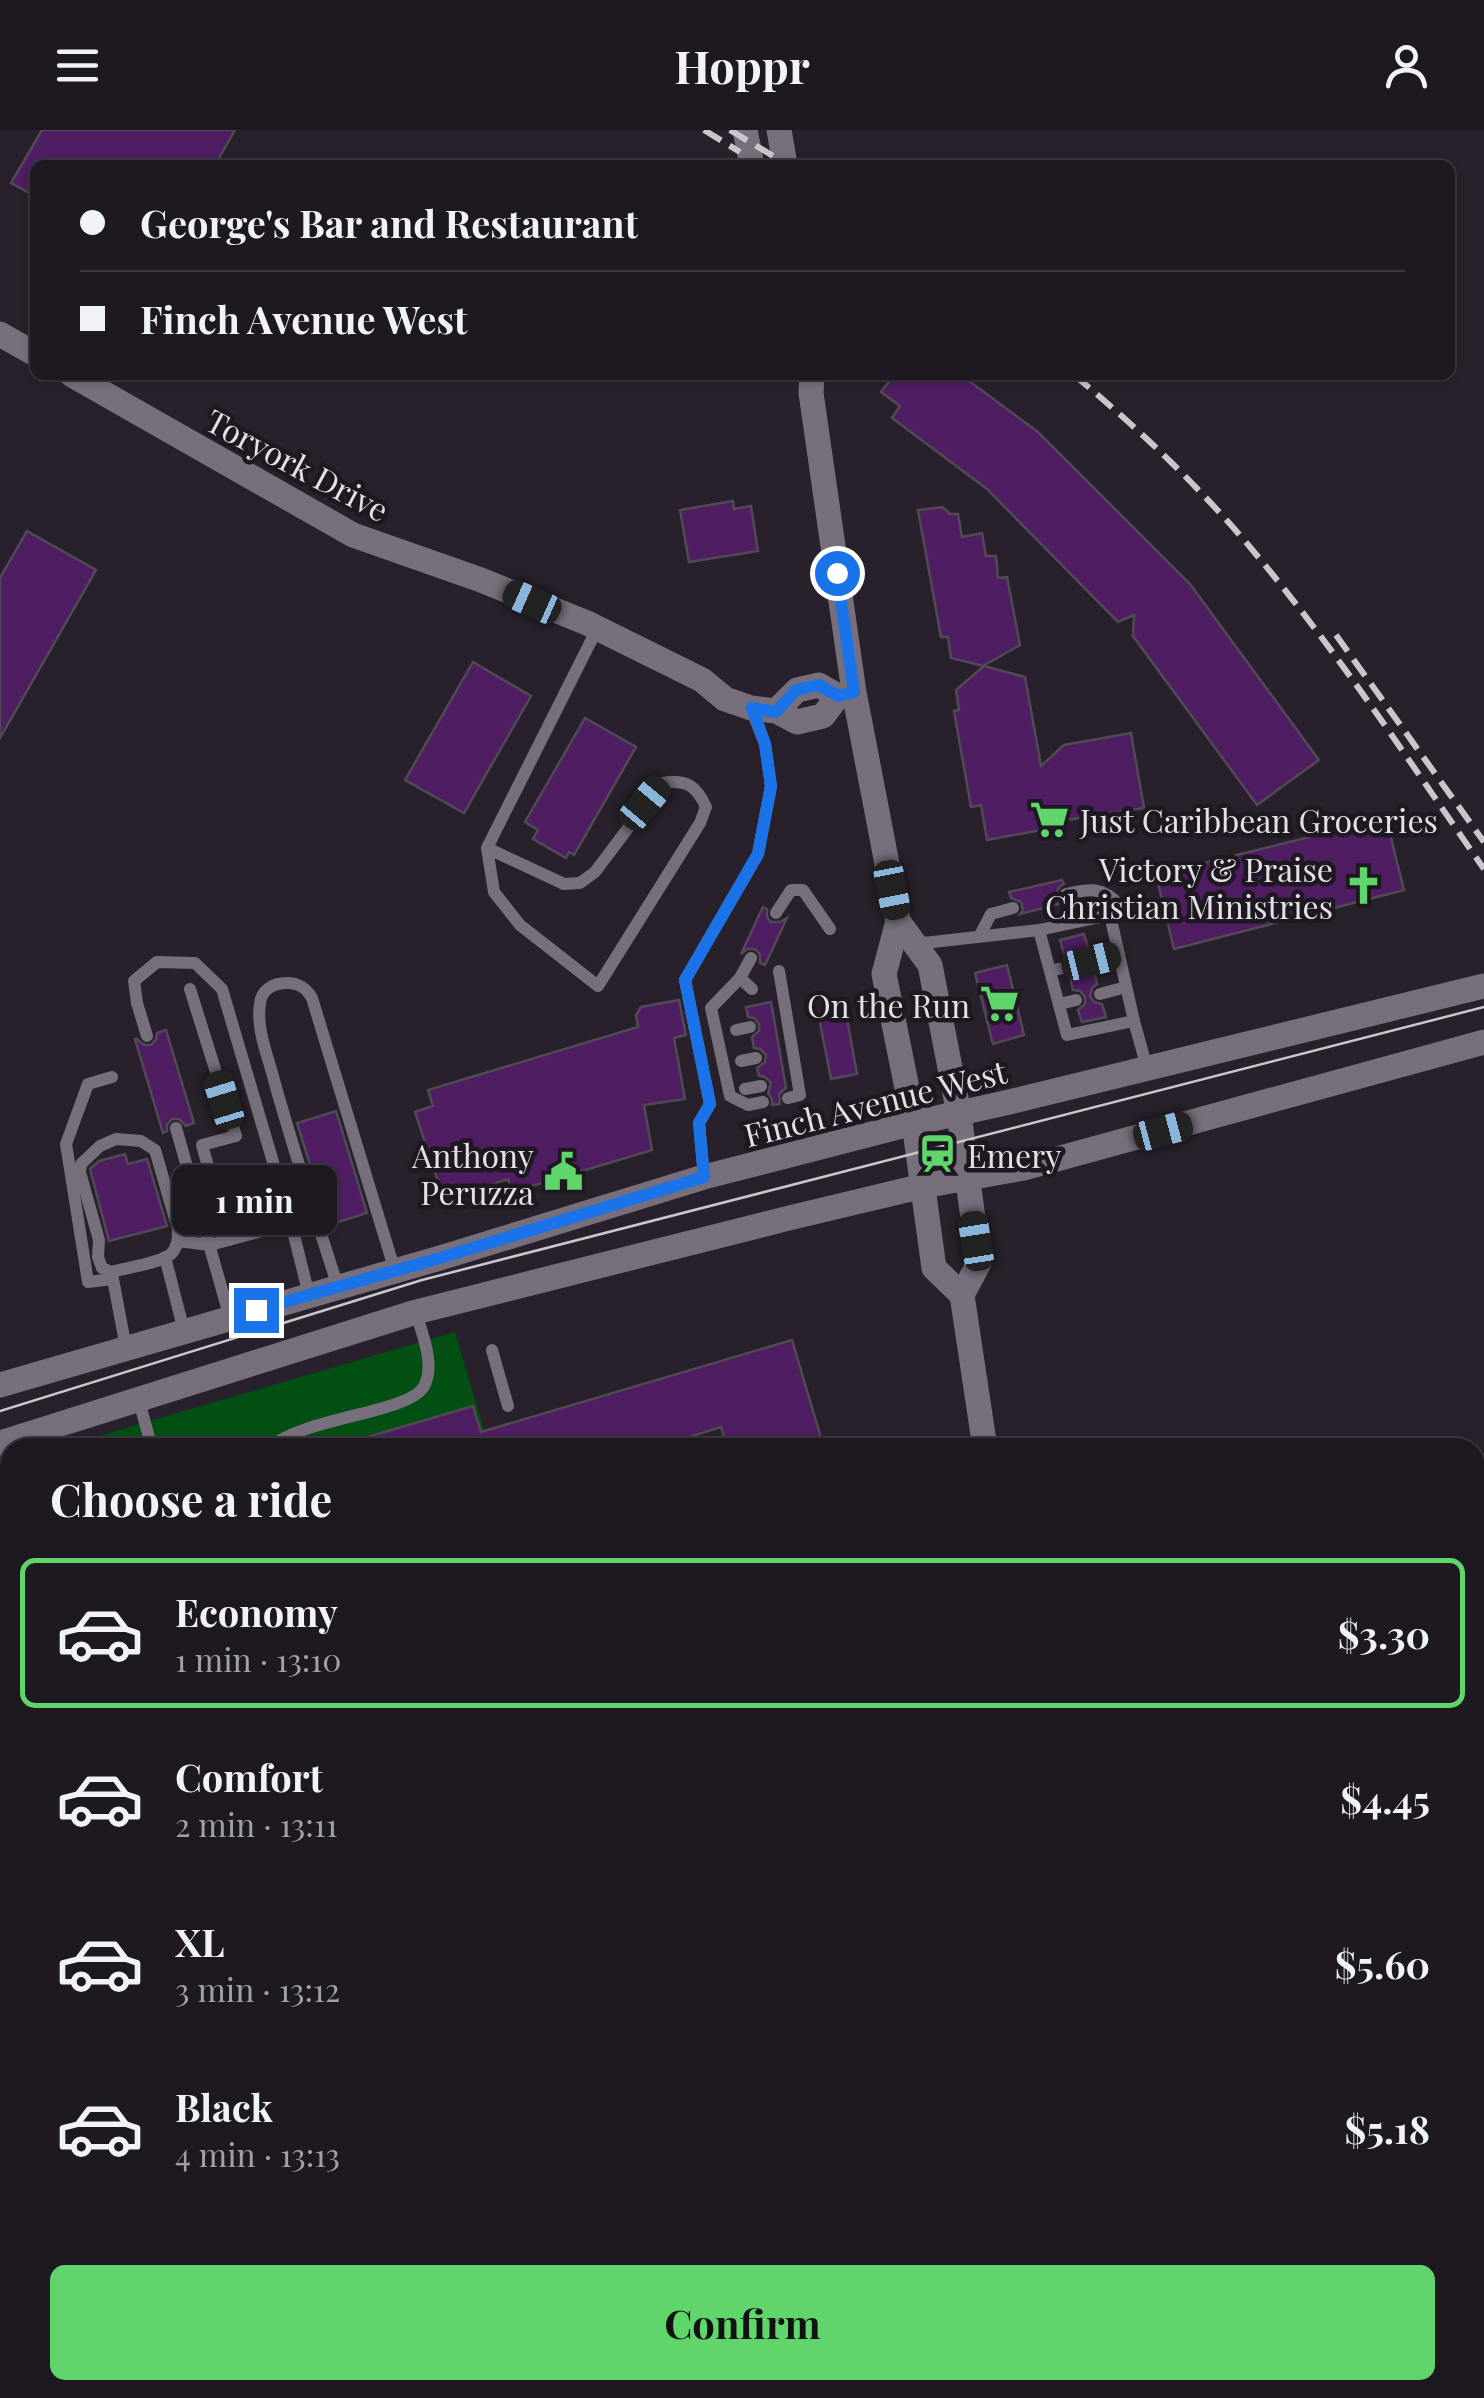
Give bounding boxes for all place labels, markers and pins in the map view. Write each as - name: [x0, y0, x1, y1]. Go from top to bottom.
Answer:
- supermarket icon: Just Caribbean Groceries: [1029, 798, 1071, 840]
- place label: Just Caribbean Groceries: [1079, 798, 1438, 841]
- place label: Victory & Praise Christian Ministries: [1045, 847, 1333, 927]
- church icon: Victory & Praise Christian Ministries: [1342, 865, 1384, 907]
- place label: On the Run: [807, 983, 970, 1026]
- supermarket icon: On the Run: [979, 983, 1021, 1025]
- place label: Anthony Peruzza: [411, 1133, 534, 1213]
- station icon: Emery: [916, 1133, 958, 1175]
- place label: Emery: [967, 1133, 1061, 1176]
- public building icon: Anthony Peruzza: [543, 1151, 585, 1193]

